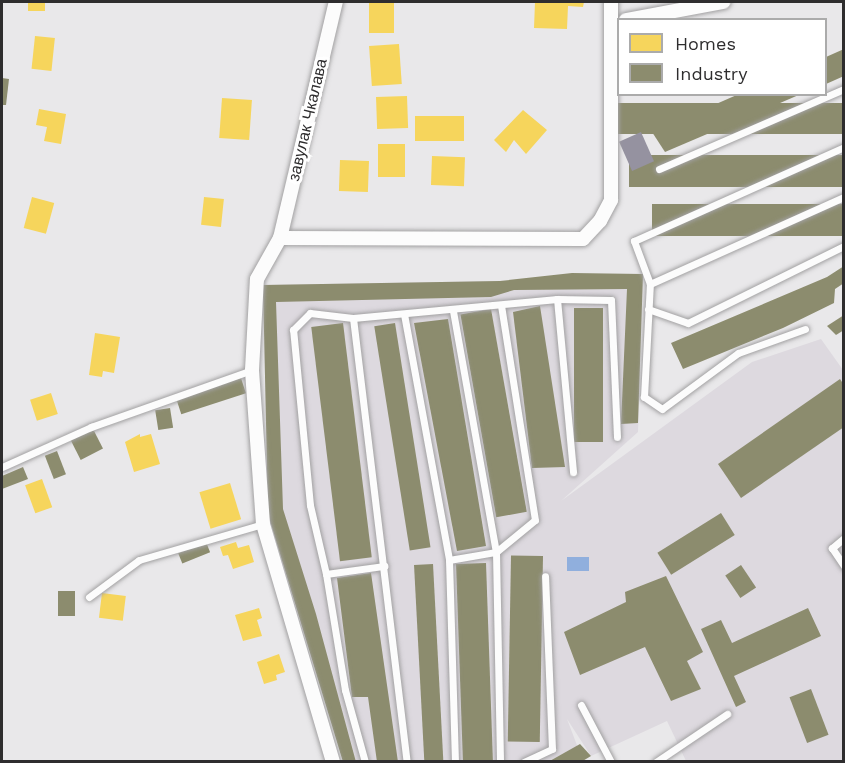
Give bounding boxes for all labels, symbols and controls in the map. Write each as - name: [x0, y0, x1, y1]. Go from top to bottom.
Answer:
- legend: [617, 18, 827, 96]
- text: Homes: [675, 33, 736, 54]
- street label: завулак Чкалава: [285, 57, 331, 183]
- text: Industry: [675, 63, 747, 84]

